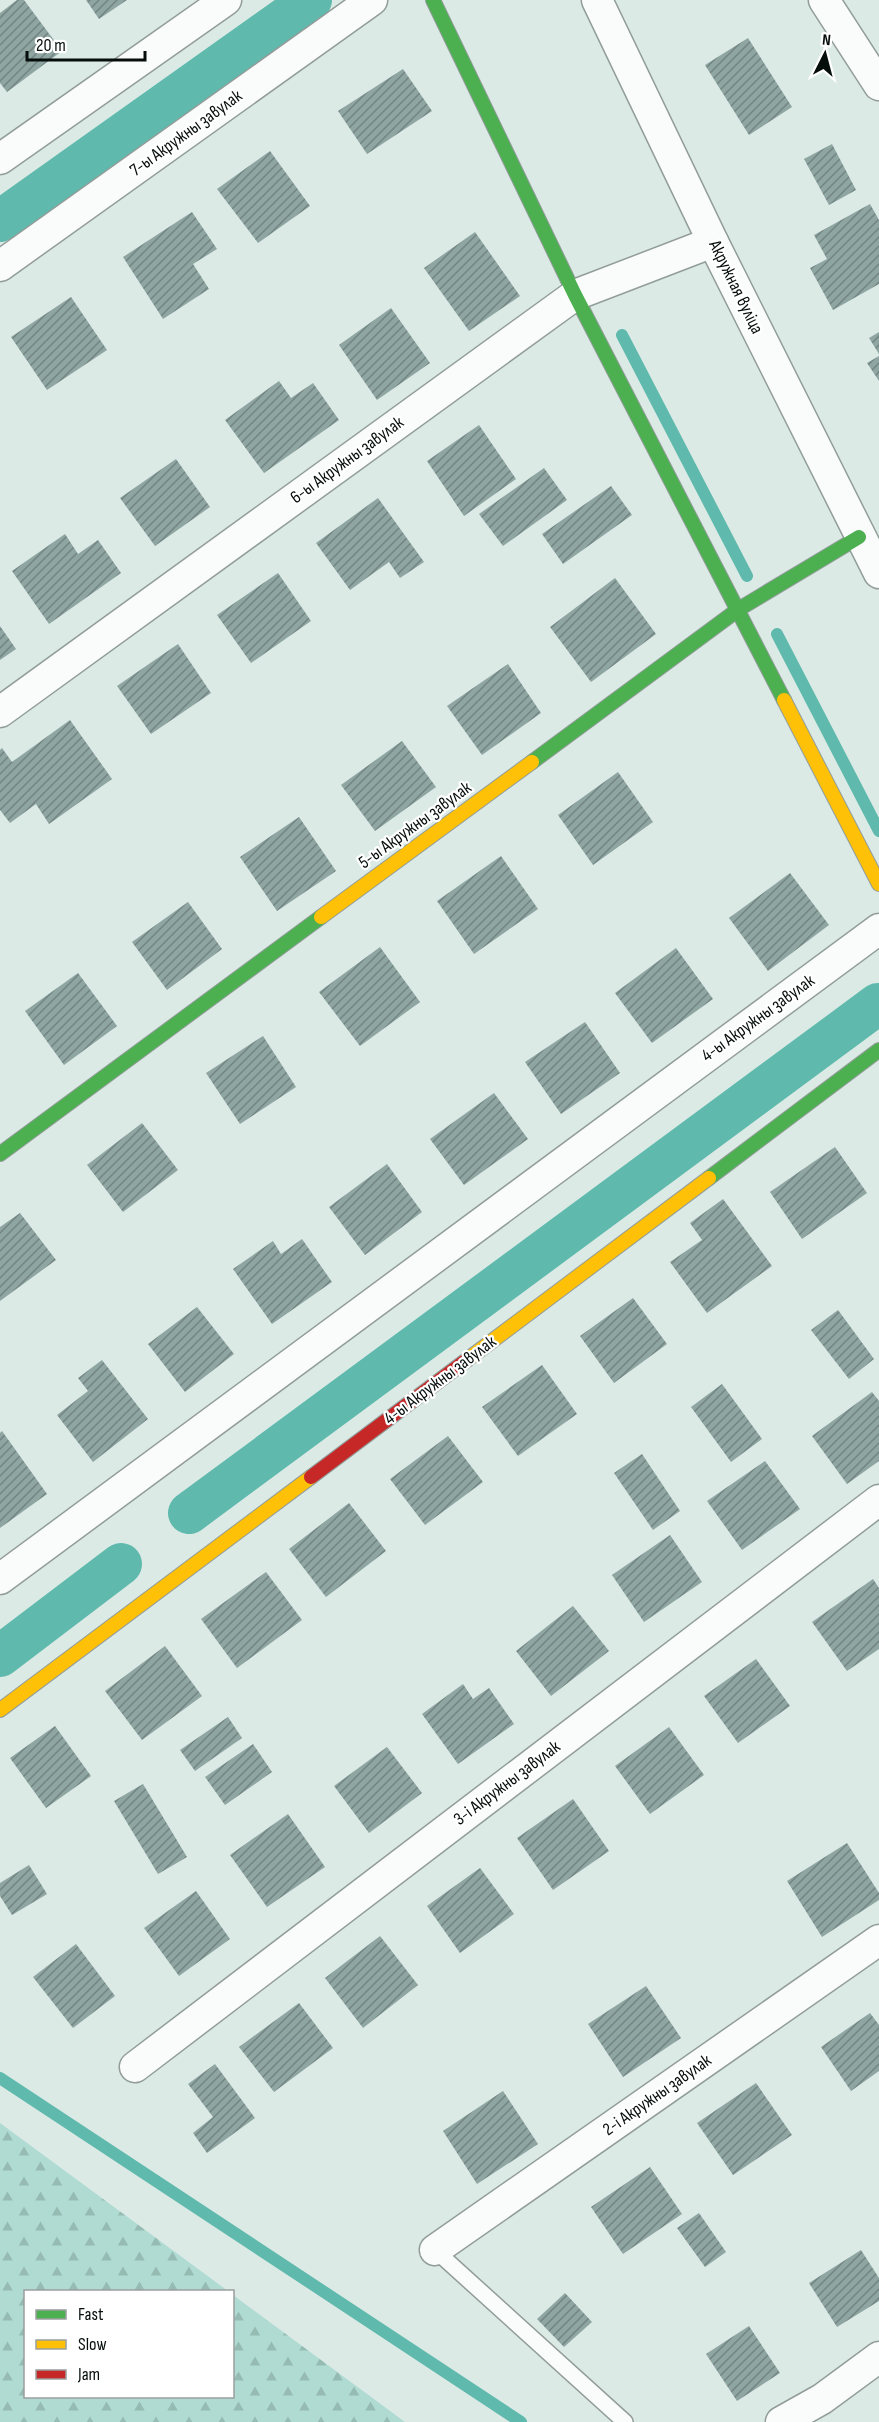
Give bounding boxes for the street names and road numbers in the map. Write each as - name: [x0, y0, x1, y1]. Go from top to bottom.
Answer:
- street label: 7-ы Акружны завулак: [126, 85, 246, 181]
- street label: Акружная вуліца: [704, 236, 768, 337]
- street label: 6-ы Акружны завулак: [286, 412, 408, 508]
- street label: 5-ы Акружны завулак: [354, 777, 476, 873]
- street label: 4-ы Акружны завулак: [697, 970, 819, 1066]
- street label: 4-ы Акружны завулак: [380, 1331, 500, 1429]
- street label: 3-і Акружны завулак: [450, 1736, 564, 1830]
- street label: 2-і Акружны завулак: [599, 2050, 715, 2140]

